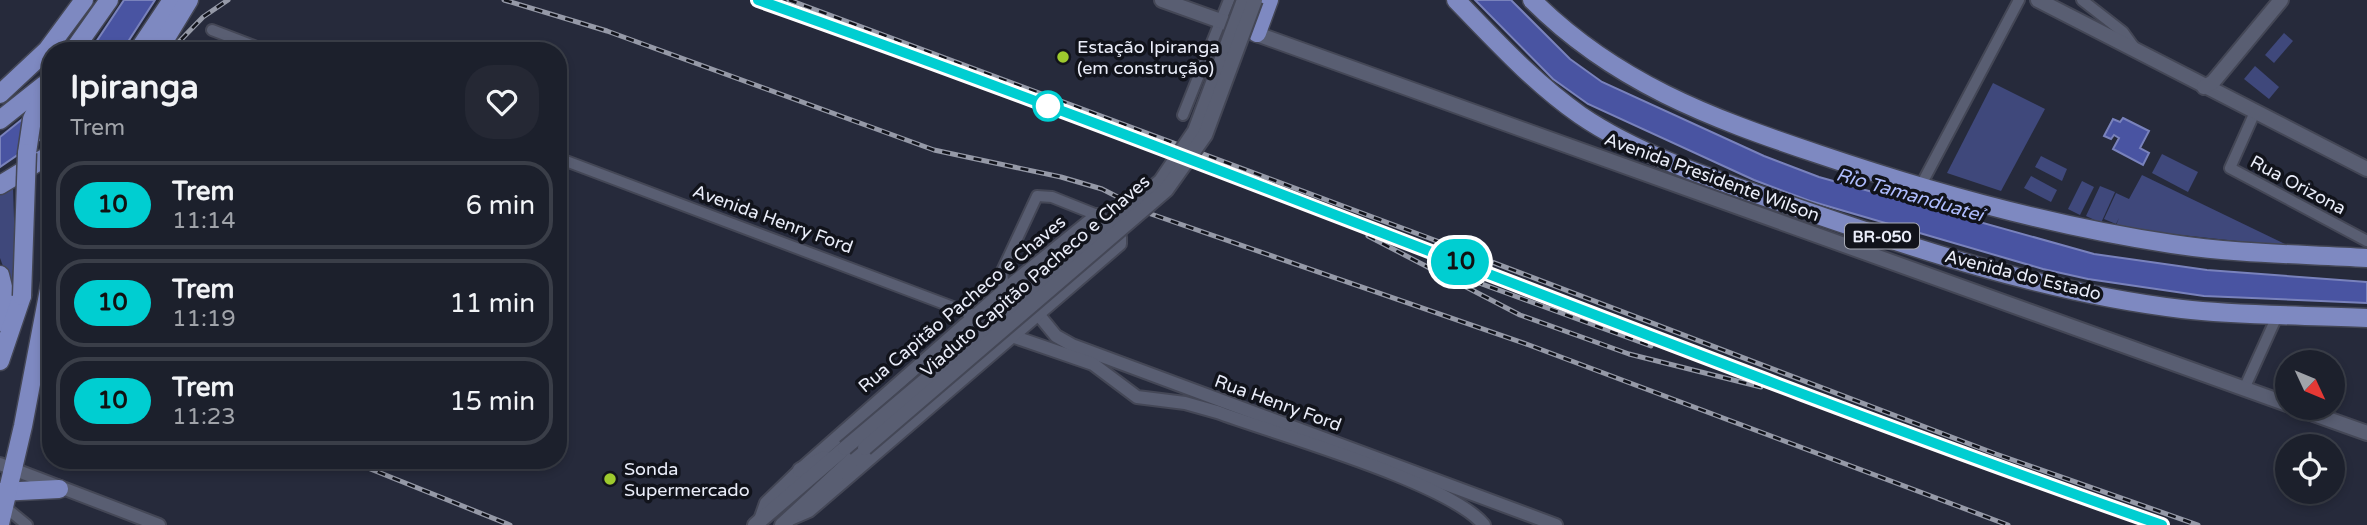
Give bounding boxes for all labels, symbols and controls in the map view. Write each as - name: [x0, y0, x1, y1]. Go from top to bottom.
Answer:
- place label: Estação Ipiranga (em construção): [1077, 36, 1220, 79]
- marker: Estação Ipiranga (em construção): [1055, 49, 1071, 65]
- button: heart: [465, 65, 539, 139]
- text: Ipiranga: [70, 68, 199, 107]
- unlabelled marker: [1033, 91, 1063, 121]
- text: Trem: [70, 114, 125, 142]
- street label: Avenida Presidente Wilson: [1601, 128, 1823, 226]
- street label: Rua Orizona: [2246, 151, 2350, 219]
- water label: Rio Tamanduateí: [1834, 163, 1989, 227]
- street label: Viaduto Capitão Pacheco e Chaves: [916, 170, 1154, 382]
- text: Trem: [172, 176, 234, 207]
- street label: Avenida Henry Ford: [690, 180, 856, 258]
- text: 10: [97, 190, 128, 219]
- text: 6 min: [466, 190, 535, 221]
- text: 11:14: [172, 207, 236, 235]
- street label: Rua Capitão Pacheco e Chaves: [854, 211, 1070, 397]
- road number: BR-050: [1845, 224, 1919, 248]
- line badge: 10: [1428, 239, 1492, 285]
- street label: Avenida do Estado: [1943, 245, 2103, 305]
- text: 10: [1445, 247, 1475, 276]
- text: Trem: [172, 274, 234, 305]
- text: 10: [97, 288, 128, 317]
- text: 11 min: [449, 288, 535, 319]
- text: 11:19: [172, 305, 236, 333]
- north arrow: [2275, 350, 2345, 420]
- map controls: [2275, 350, 2345, 504]
- street label: Rua Henry Ford: [1212, 370, 1344, 436]
- text: Trem: [172, 372, 234, 403]
- text: 10: [97, 386, 128, 415]
- text: 15 min: [449, 386, 535, 417]
- text: 11:23: [172, 403, 236, 431]
- button: locate: [2275, 434, 2345, 504]
- place label: Sonda Supermercado: [624, 458, 750, 501]
- marker: Sonda Supermercado: [602, 471, 618, 487]

